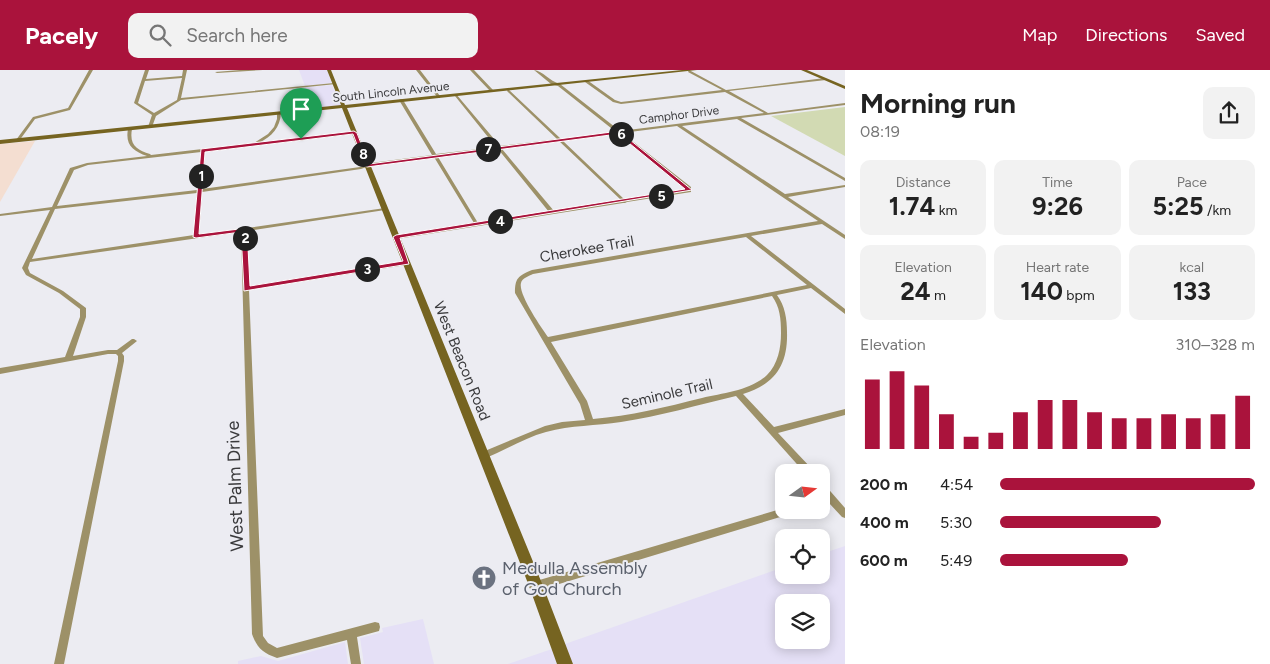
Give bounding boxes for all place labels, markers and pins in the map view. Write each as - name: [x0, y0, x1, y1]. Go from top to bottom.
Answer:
- pin: [280, 88, 322, 139]
- pin: 6: [608, 122, 634, 146]
- pin: 7: [476, 136, 500, 162]
- pin: 8: [350, 142, 376, 166]
- pin: 1: [188, 164, 214, 188]
- pin: 5: [648, 184, 674, 208]
- pin: 4: [488, 208, 512, 234]
- pin: 2: [232, 226, 258, 250]
- pin: 3: [354, 256, 380, 282]
- place label: Medulla Assembly of God Church: [502, 557, 648, 600]
- church icon: Medulla Assembly of God Church: [471, 565, 497, 591]

